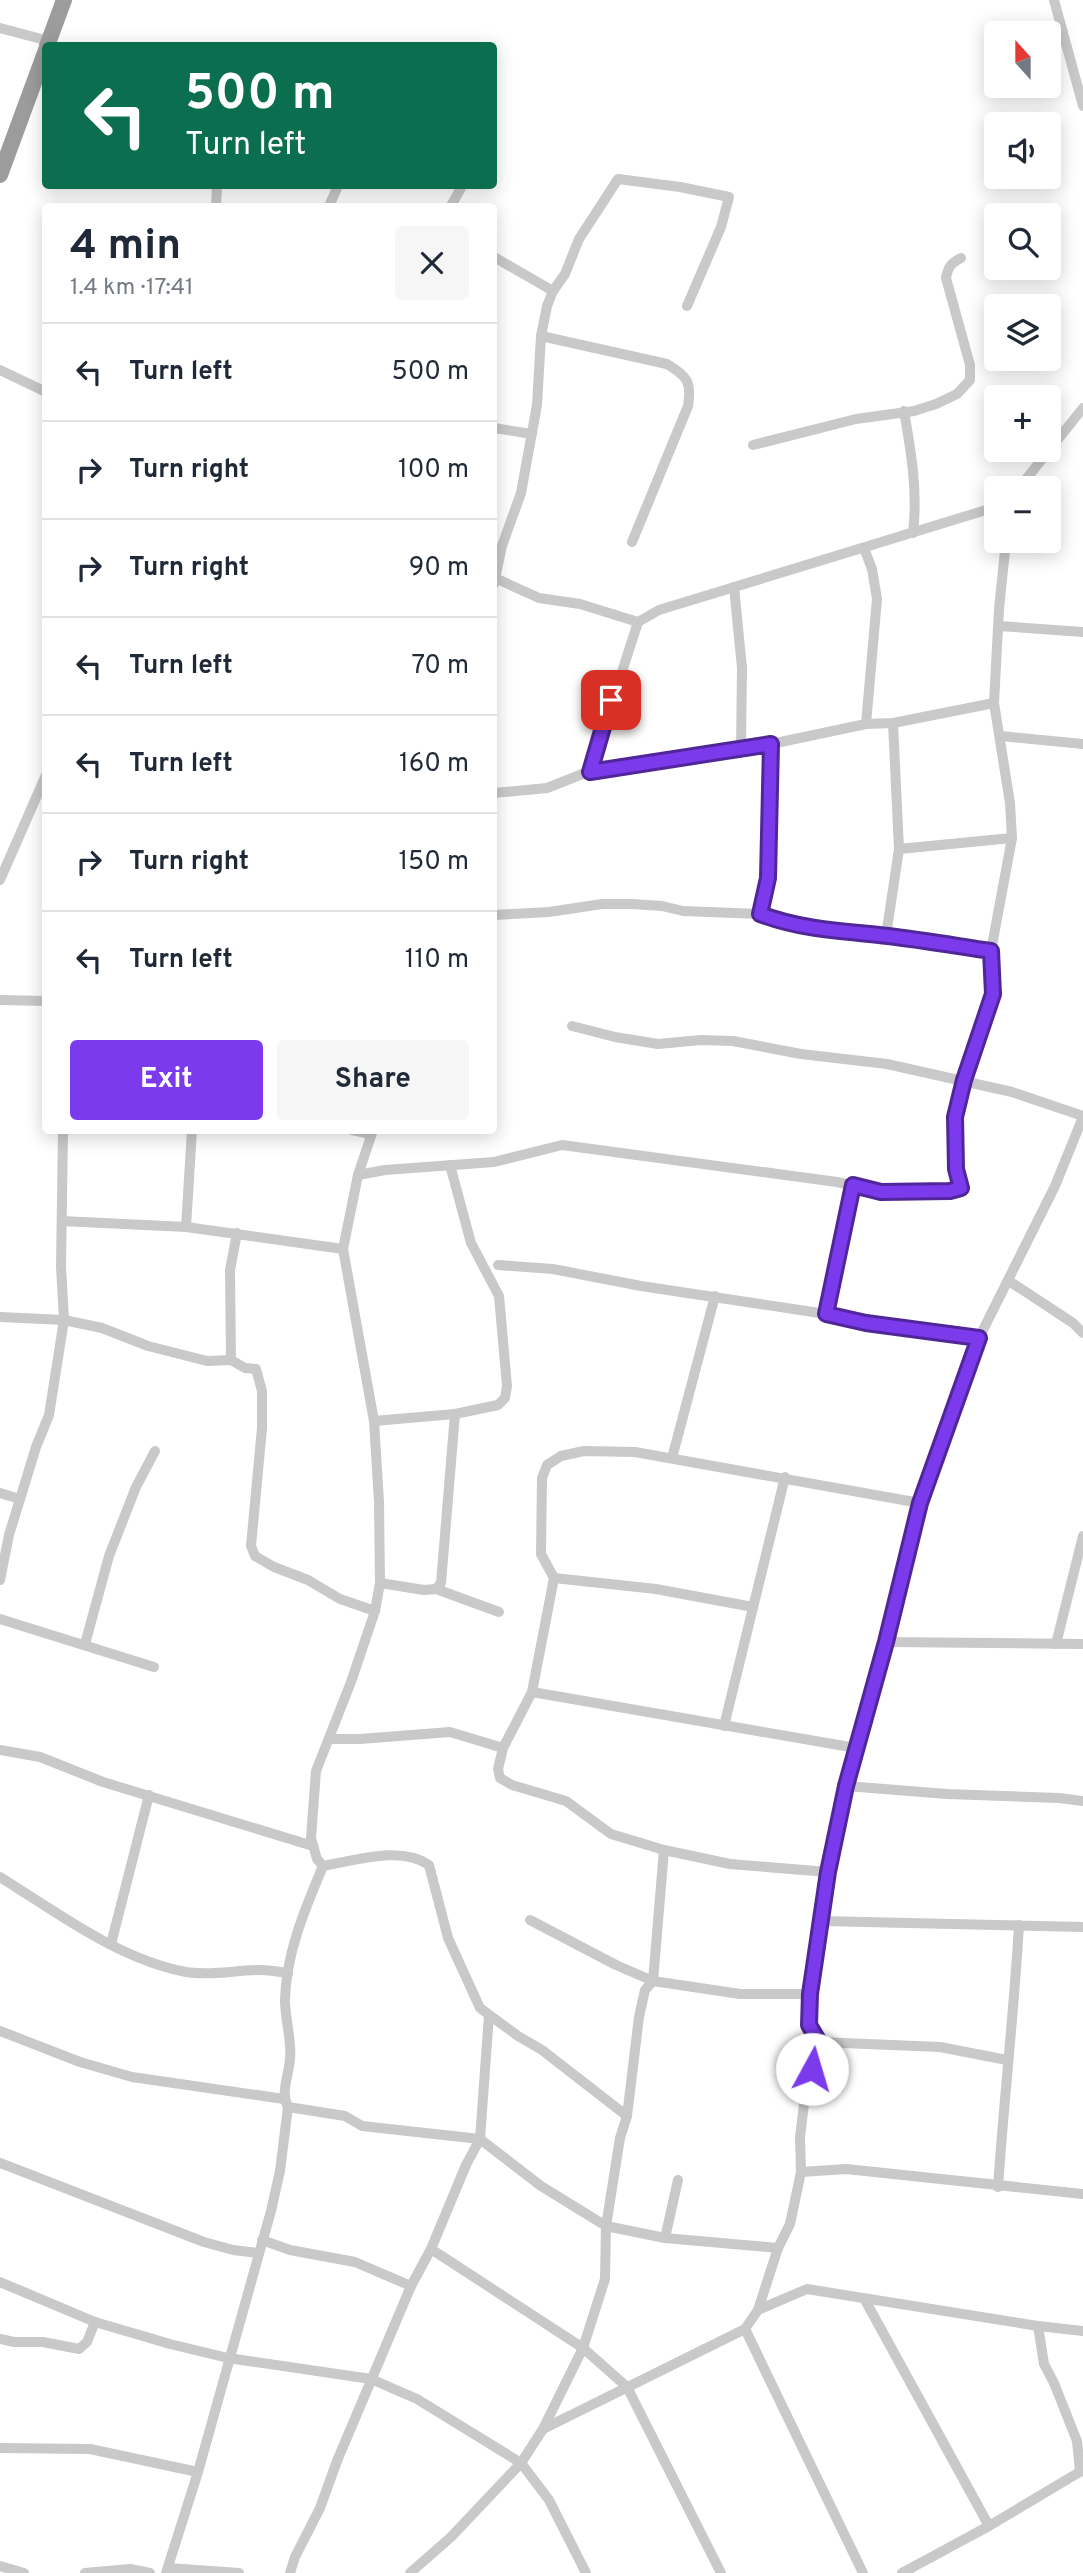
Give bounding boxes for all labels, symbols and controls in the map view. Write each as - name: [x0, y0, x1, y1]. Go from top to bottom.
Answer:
- north arrow: [984, 21, 1060, 98]
- map controls: [984, 21, 1061, 553]
- text: 500 m: [185, 65, 335, 127]
- icon: left: [70, 70, 161, 161]
- button: sound: [984, 112, 1061, 189]
- text: Turn left: [185, 126, 306, 166]
- button: search: [984, 203, 1061, 280]
- text: 4 min: [70, 221, 181, 274]
- button: close: [395, 226, 469, 300]
- text: 1.4 km · 17:41: [70, 274, 194, 303]
- button: layers: [984, 294, 1061, 371]
- icon: left: [70, 353, 108, 391]
- text: Turn left: [129, 356, 233, 389]
- text: 500 m: [392, 356, 469, 389]
- button: +: [984, 385, 1061, 462]
- icon: right: [70, 451, 108, 489]
- text: Turn right: [129, 454, 249, 487]
- text: 100 m: [398, 454, 469, 487]
- button: −: [984, 476, 1061, 553]
- icon: right: [70, 549, 108, 587]
- text: Turn right: [129, 552, 249, 585]
- text: 90 m: [409, 552, 469, 585]
- icon: left: [70, 647, 108, 685]
- text: Turn left: [129, 650, 233, 683]
- text: 70 m: [411, 650, 469, 683]
- pin: [581, 670, 641, 730]
- icon: arrive: [592, 681, 630, 719]
- icon: left: [70, 745, 108, 783]
- text: Turn left: [129, 748, 233, 781]
- text: 160 m: [399, 748, 469, 781]
- icon: right: [70, 843, 108, 881]
- text: Turn right: [129, 846, 249, 879]
- text: 150 m: [398, 846, 469, 879]
- icon: left: [70, 941, 108, 979]
- text: Turn left: [129, 944, 233, 977]
- text: 110 m: [405, 944, 469, 977]
- button: Exit: [70, 1040, 263, 1120]
- button: Share: [277, 1040, 469, 1120]
- position arrow: [775, 2032, 849, 2106]

